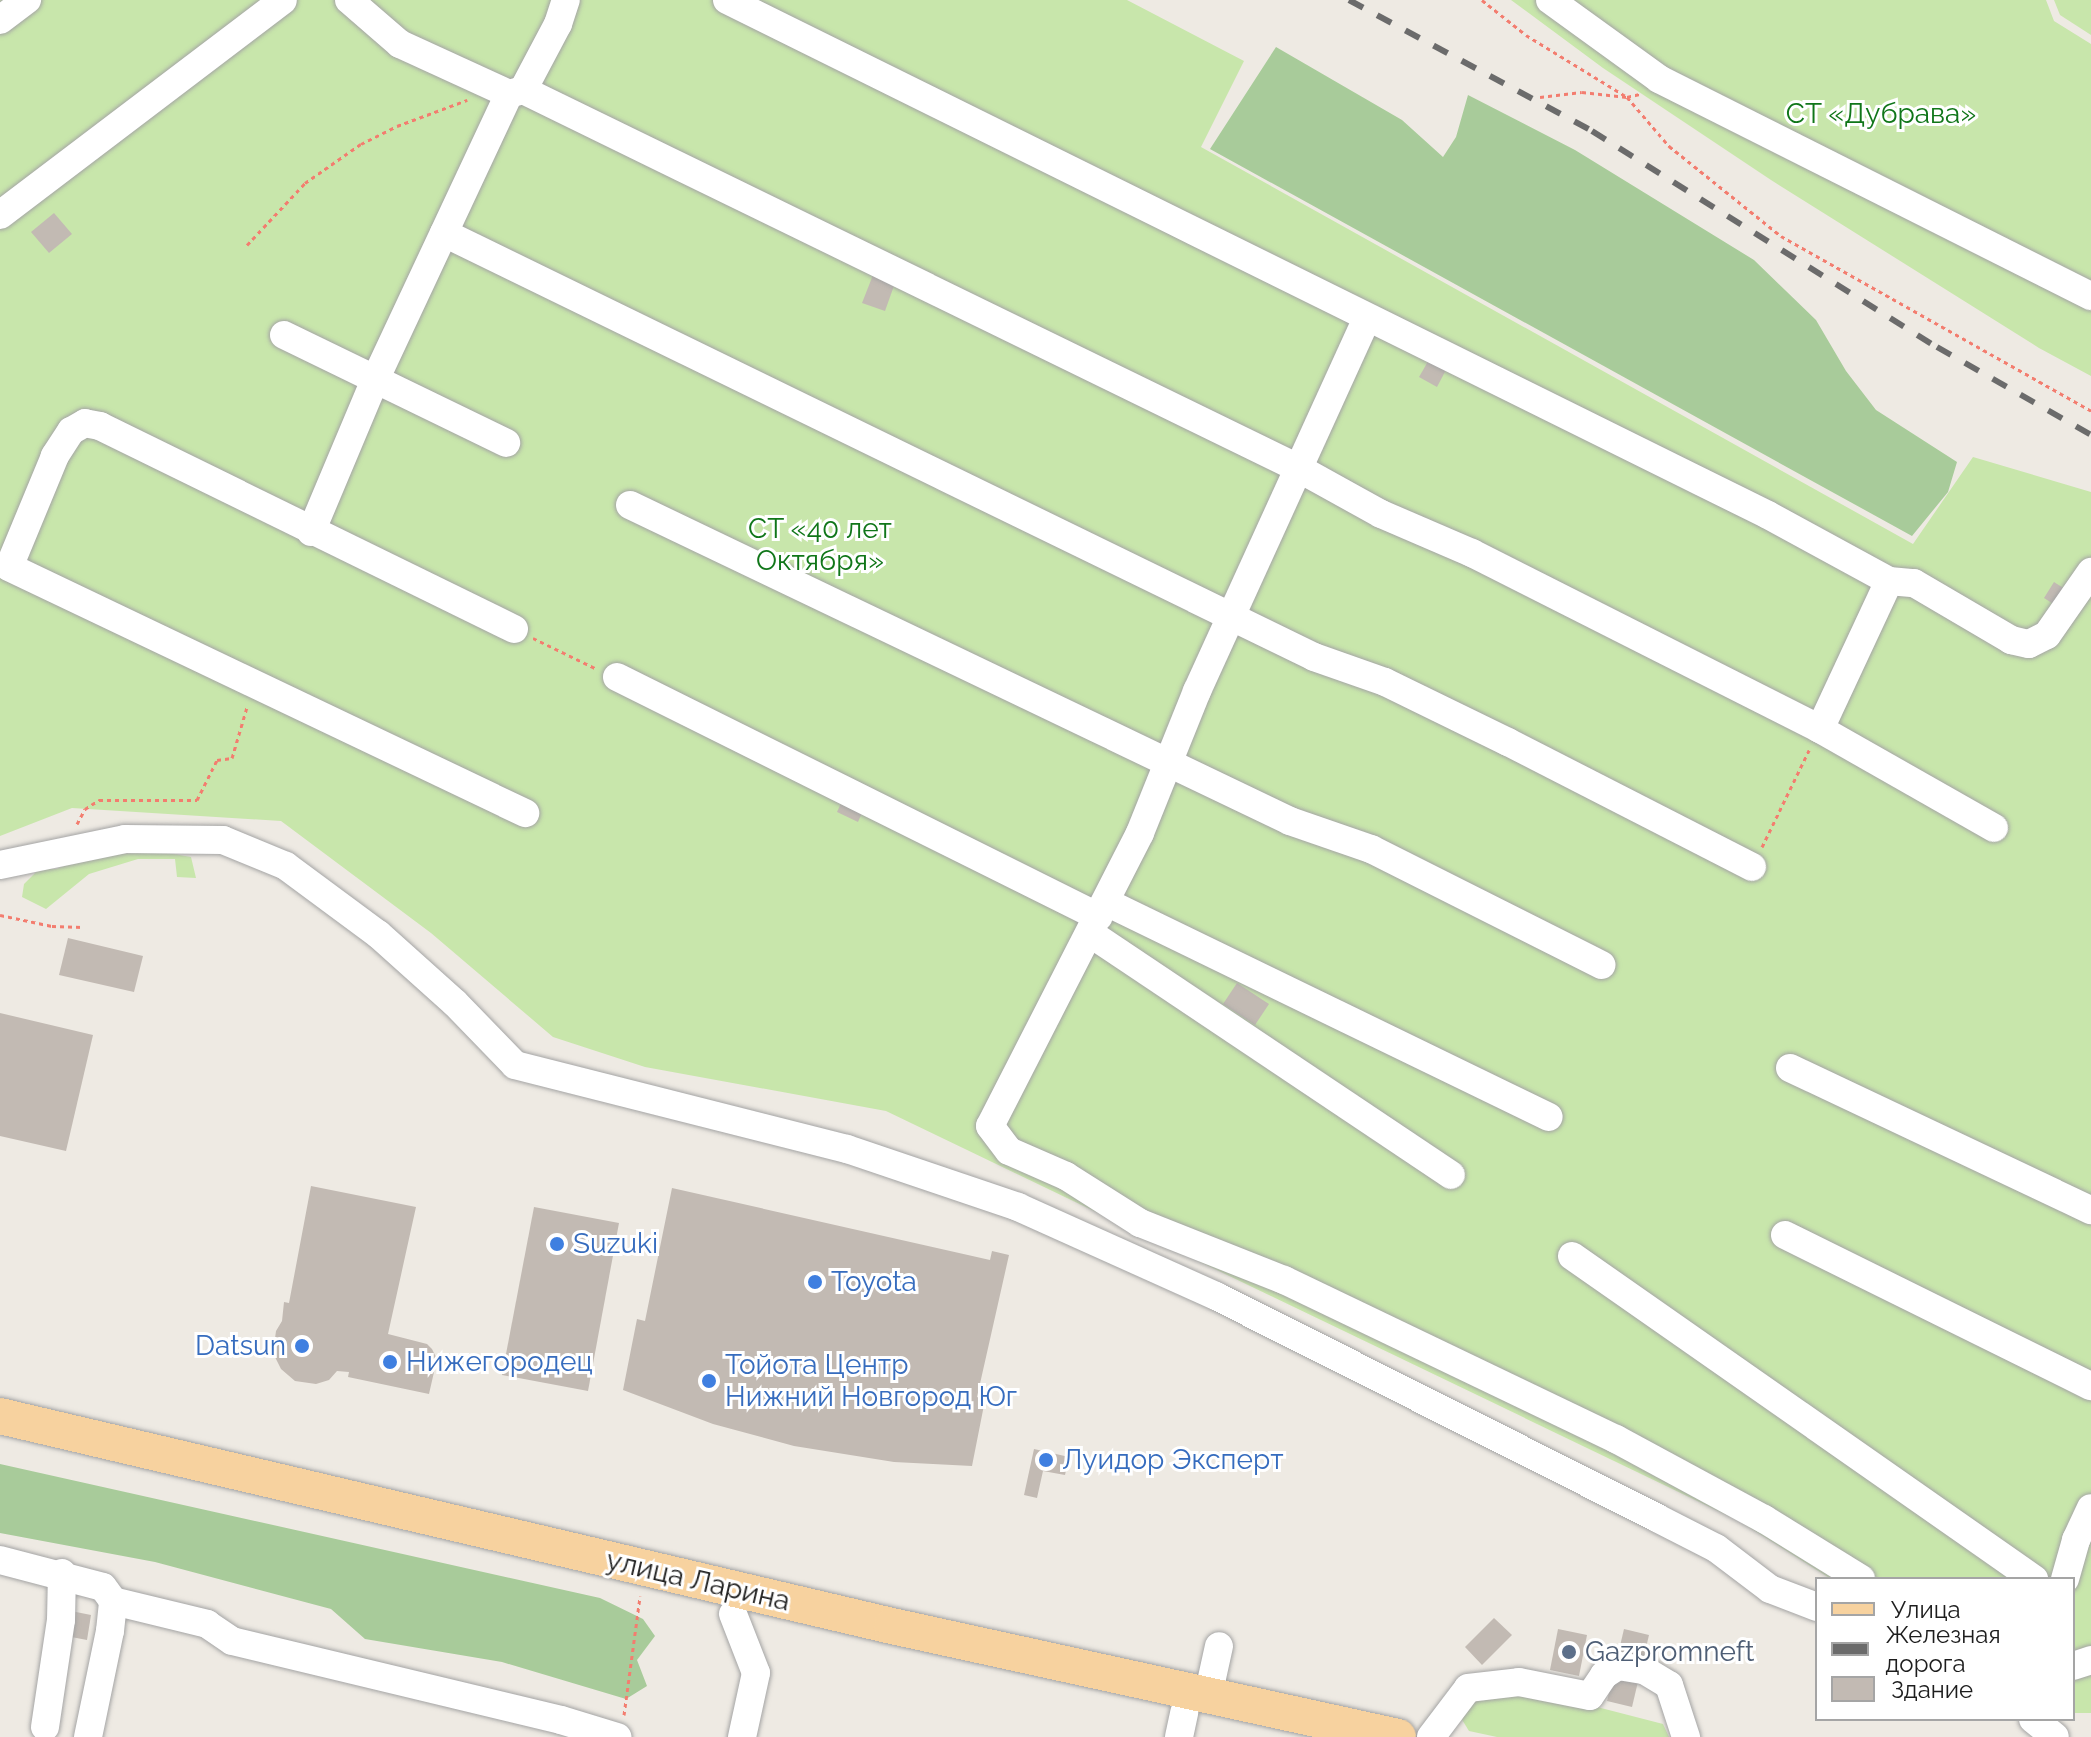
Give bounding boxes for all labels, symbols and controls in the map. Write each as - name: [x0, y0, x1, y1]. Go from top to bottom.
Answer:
- park label: СТ «Дубрава»: [1785, 97, 1977, 131]
- park label: СТ «40 лет Октября»: [748, 512, 892, 578]
- place label: Suzuki: [573, 1227, 658, 1261]
- marker: Suzuki: [548, 1235, 566, 1253]
- place label: Toyota: [831, 1265, 917, 1299]
- marker: Toyota: [806, 1273, 824, 1291]
- place label: Datsun: [195, 1329, 286, 1363]
- marker: Datsun: [293, 1337, 311, 1355]
- place label: Нижегородец: [406, 1345, 593, 1379]
- place label: Тойота Центр Нижний Новгород Юг: [725, 1348, 1017, 1414]
- marker: Нижегородец: [381, 1353, 399, 1371]
- marker: Тойота Центр Нижний Новгород Юг: [700, 1372, 718, 1390]
- place label: Луидор Эксперт: [1062, 1443, 1284, 1477]
- marker: Луидор Эксперт: [1037, 1451, 1055, 1469]
- street label: улица Ларина: [603, 1544, 793, 1618]
- legend: [1815, 1577, 2075, 1721]
- text: Улица: [1891, 1595, 1961, 1624]
- text: Железная дорога: [1885, 1620, 2001, 1678]
- place label: Gazpromneft: [1585, 1635, 1754, 1669]
- marker: Gazpromneft: [1560, 1643, 1578, 1661]
- text: Здание: [1891, 1675, 1973, 1704]

